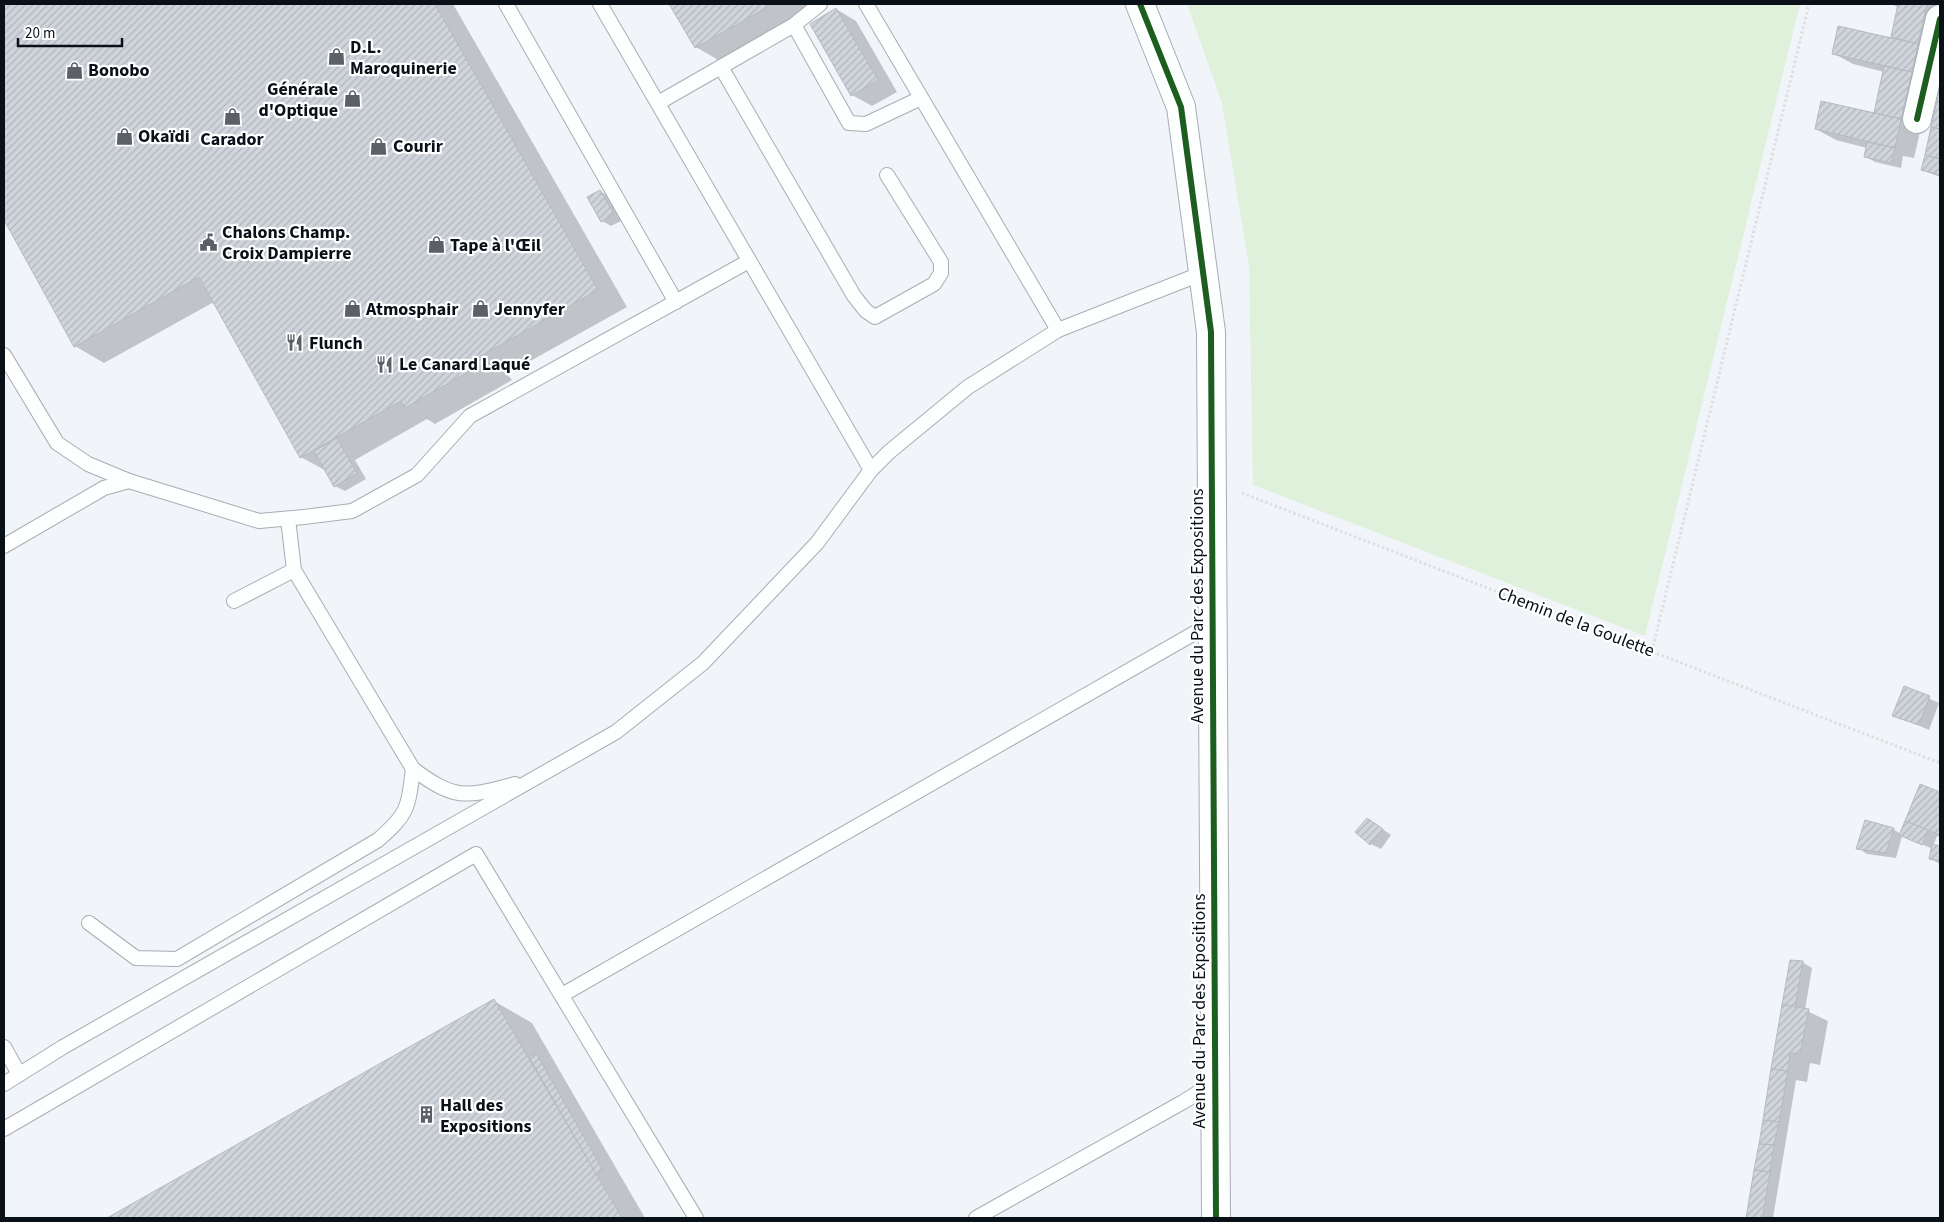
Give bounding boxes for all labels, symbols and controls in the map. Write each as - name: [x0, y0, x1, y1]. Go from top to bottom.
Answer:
- scale bar: [18, 15, 121, 47]
- text: 20 m: [25, 23, 55, 44]
- place label: D.L. Maroquinerie: [350, 35, 457, 81]
- shop icon: D.L. Maroquinerie: [326, 47, 346, 67]
- place label: Bonobo: [88, 58, 149, 83]
- shop icon: Bonobo: [64, 60, 84, 80]
- place label: Générale d'Optique: [258, 77, 338, 123]
- shop icon: Générale d'Optique: [342, 89, 362, 109]
- shop icon: Carador: [222, 106, 242, 126]
- place label: Okaïdi: [138, 124, 190, 149]
- shop icon: Okaïdi: [114, 126, 134, 146]
- place label: Carador: [200, 127, 265, 152]
- place label: Courir: [393, 134, 444, 159]
- shop icon: Courir: [369, 136, 389, 156]
- place label: Chalons Champ. Croix Dampierre: [222, 220, 352, 266]
- public building icon: Chalons Champ. Croix Dampierre: [198, 232, 218, 252]
- place label: Tape à l'Œil: [450, 233, 541, 258]
- shop icon: Tape à l'Œil: [426, 235, 446, 255]
- place label: Atmosphair: [365, 297, 459, 322]
- place label: Jennyfer: [494, 297, 566, 322]
- shop icon: Atmosphair: [342, 299, 362, 319]
- shop icon: Jennyfer: [470, 299, 490, 319]
- place label: Flunch: [309, 331, 363, 356]
- restaurant icon: Flunch: [285, 333, 305, 353]
- place label: Le Canard Laqué: [399, 352, 530, 377]
- restaurant icon: Le Canard Laqué: [375, 354, 395, 374]
- street label: Avenue du Parc des Expositions: [1185, 488, 1210, 724]
- street label: Chemin de la Goulette: [1494, 581, 1658, 663]
- street label: Avenue du Parc des Expositions: [1187, 893, 1212, 1129]
- place label: Hall des Expositions: [440, 1093, 532, 1139]
- building icon: Hall des Expositions: [416, 1105, 436, 1125]

